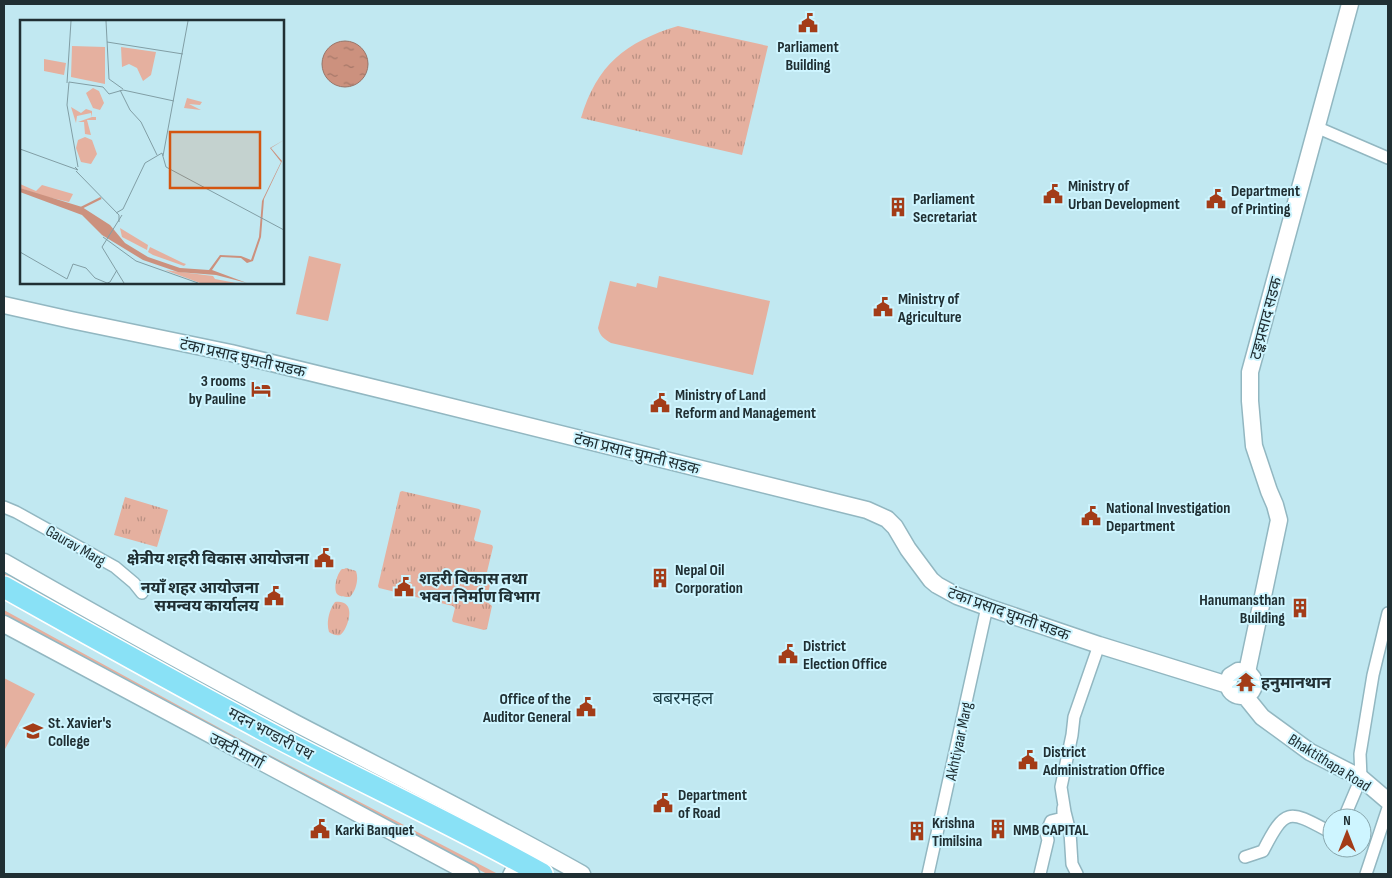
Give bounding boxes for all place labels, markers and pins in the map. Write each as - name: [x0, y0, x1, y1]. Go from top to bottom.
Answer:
- public building icon: Parliament Building: [797, 12, 819, 34]
- place label: Parliament Building: [777, 38, 839, 75]
- place label: Ministry of Urban Development: [1068, 177, 1180, 214]
- place label: Department of Printing: [1231, 182, 1300, 219]
- public building icon: Ministry of Urban Development: [1042, 183, 1064, 205]
- public building icon: Department of Printing: [1205, 188, 1227, 210]
- place label: Parliament Secretariat: [913, 190, 977, 227]
- building icon: Parliament Secretariat: [887, 196, 909, 218]
- place label: Ministry of Agriculture: [897, 290, 962, 327]
- public building icon: Ministry of Agriculture: [872, 296, 894, 318]
- place label: 3 rooms by Pauline: [189, 372, 246, 409]
- hotel icon: 3 rooms by Pauline: [250, 378, 272, 400]
- place label: Ministry of Land Reform and Management: [675, 386, 816, 423]
- public building icon: Ministry of Land Reform and Management: [649, 392, 671, 414]
- place label: National Investigation Department: [1106, 499, 1230, 536]
- public building icon: National Investigation Department: [1080, 505, 1102, 527]
- public building icon: क्षेत्रीय शहरी विकास आयोजना: [313, 547, 335, 569]
- place label: क्षेत्रीय शहरी विकास आयोजना: [127, 549, 309, 569]
- place label: Nepal Oil Corporation: [675, 561, 743, 598]
- building icon: Nepal Oil Corporation: [649, 567, 671, 589]
- place label: शहरी बिकास तथा भवन निर्माण विभाग: [419, 570, 541, 607]
- public building icon: शहरी बिकास तथा भवन निर्माण विभाग: [393, 576, 415, 598]
- place label: नयाँ शहर आयोजना समन्वय कार्यालय: [141, 578, 260, 616]
- public building icon: नयाँ शहर आयोजना समन्वय कार्यालय: [263, 585, 285, 607]
- place label: Hanumansthan Building: [1199, 591, 1285, 628]
- building icon: Hanumansthan Building: [1289, 597, 1311, 619]
- place label: District Election Office: [803, 637, 887, 674]
- public building icon: District Election Office: [777, 643, 799, 665]
- temple icon: हनुमानथान: [1235, 671, 1257, 693]
- place label: हनुमानथान: [1261, 674, 1332, 693]
- place label: Office of the Auditor General: [482, 690, 571, 727]
- public building icon: Office of the Auditor General: [575, 696, 597, 718]
- place label: St. Xavier's College: [48, 714, 112, 751]
- school or university icon: St. Xavier's College: [22, 720, 44, 742]
- place label: District Administration Office: [1042, 743, 1165, 780]
- public building icon: District Administration Office: [1017, 749, 1039, 771]
- place label: Department of Road: [678, 786, 747, 823]
- public building icon: Department of Road: [652, 792, 674, 814]
- place label: Krishna Timilsina: [932, 814, 982, 851]
- public building icon: Karki Banquet: [309, 818, 331, 840]
- building icon: NMB CAPITAL: [987, 818, 1009, 840]
- building icon: Krishna Timilsina: [906, 820, 928, 842]
- place label: Karki Banquet: [335, 821, 414, 840]
- place label: NMB CAPITAL: [1013, 821, 1089, 840]

